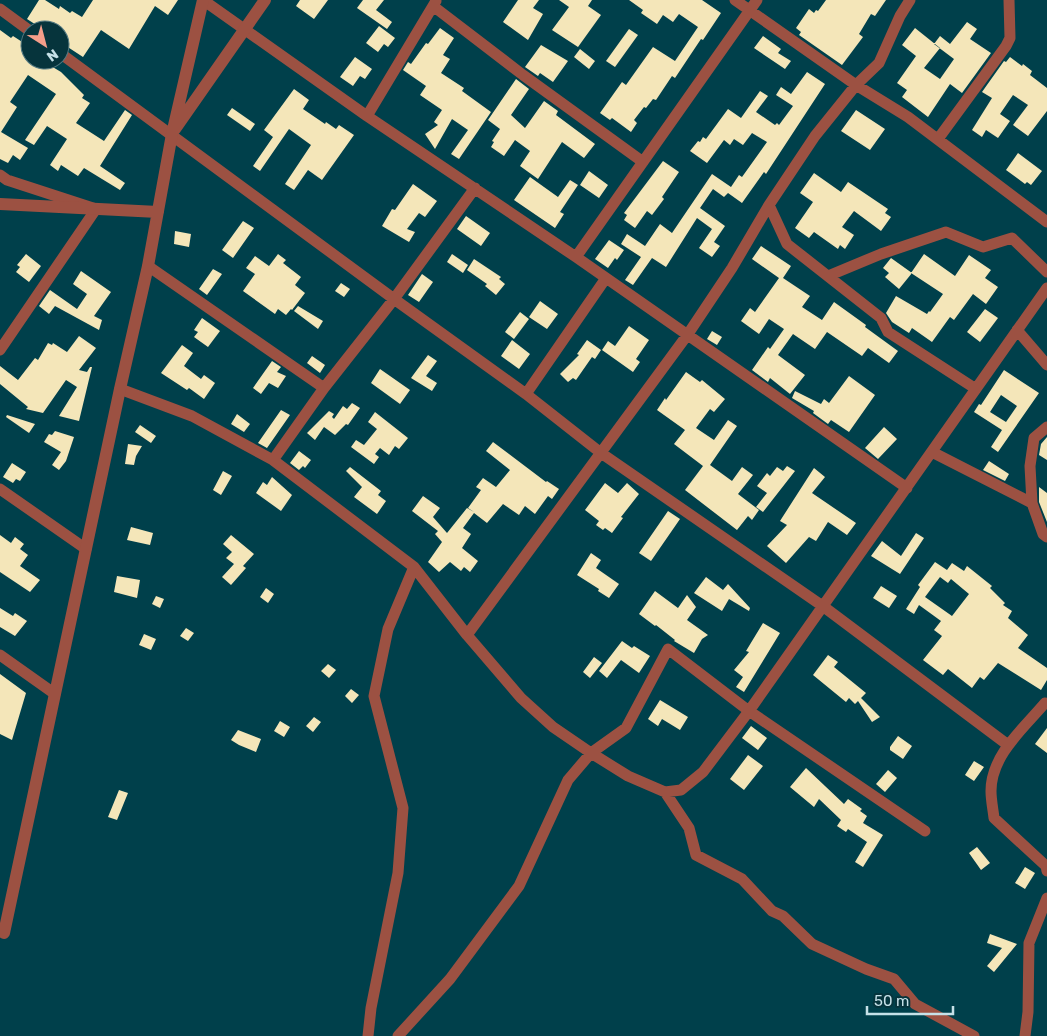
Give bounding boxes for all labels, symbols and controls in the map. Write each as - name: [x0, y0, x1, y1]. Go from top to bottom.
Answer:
- north arrow: [20, 20, 70, 70]
- text: N: [43, 45, 61, 65]
- scale bar: [867, 984, 953, 1016]
- text: 50 m: [874, 992, 909, 1010]

